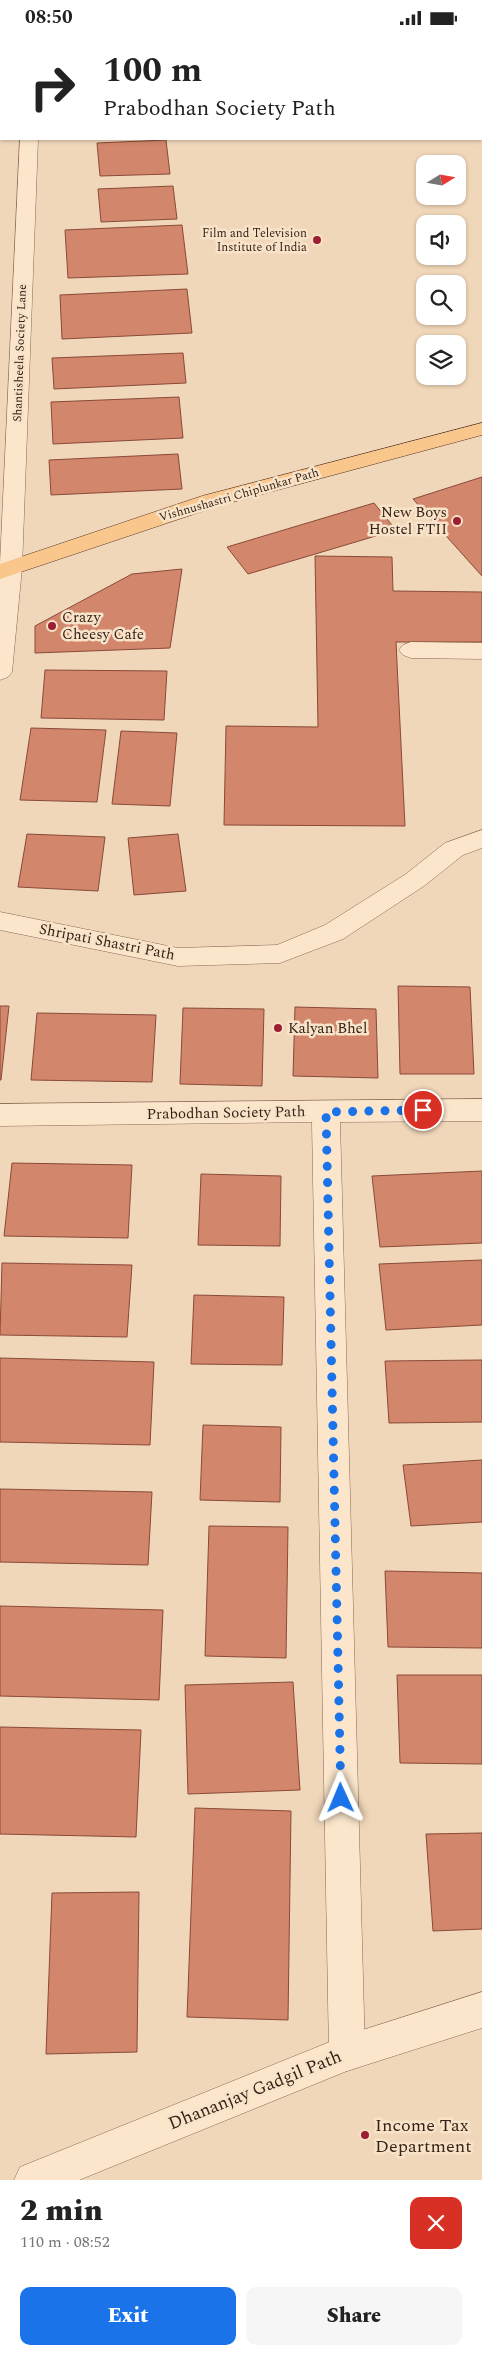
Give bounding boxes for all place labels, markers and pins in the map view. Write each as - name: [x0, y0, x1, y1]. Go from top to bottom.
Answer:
- place label: Film and Television Institute of India: [202, 224, 307, 257]
- marker: Film and Television Institute of India: [311, 234, 323, 246]
- place label: New Boys Hostel FTII: [369, 501, 447, 541]
- marker: New Boys Hostel FTII: [451, 515, 463, 527]
- place label: Crazy Cheesy Cafe: [62, 606, 144, 646]
- marker: Crazy Cheesy Cafe: [46, 620, 58, 632]
- place label: Kalyan Bhel: [288, 1017, 367, 1040]
- marker: Kalyan Bhel: [272, 1022, 284, 1034]
- pin: [402, 1089, 444, 1131]
- place label: Income Tax Department: [375, 2112, 472, 2160]
- marker: Income Tax Department: [359, 2129, 371, 2141]

